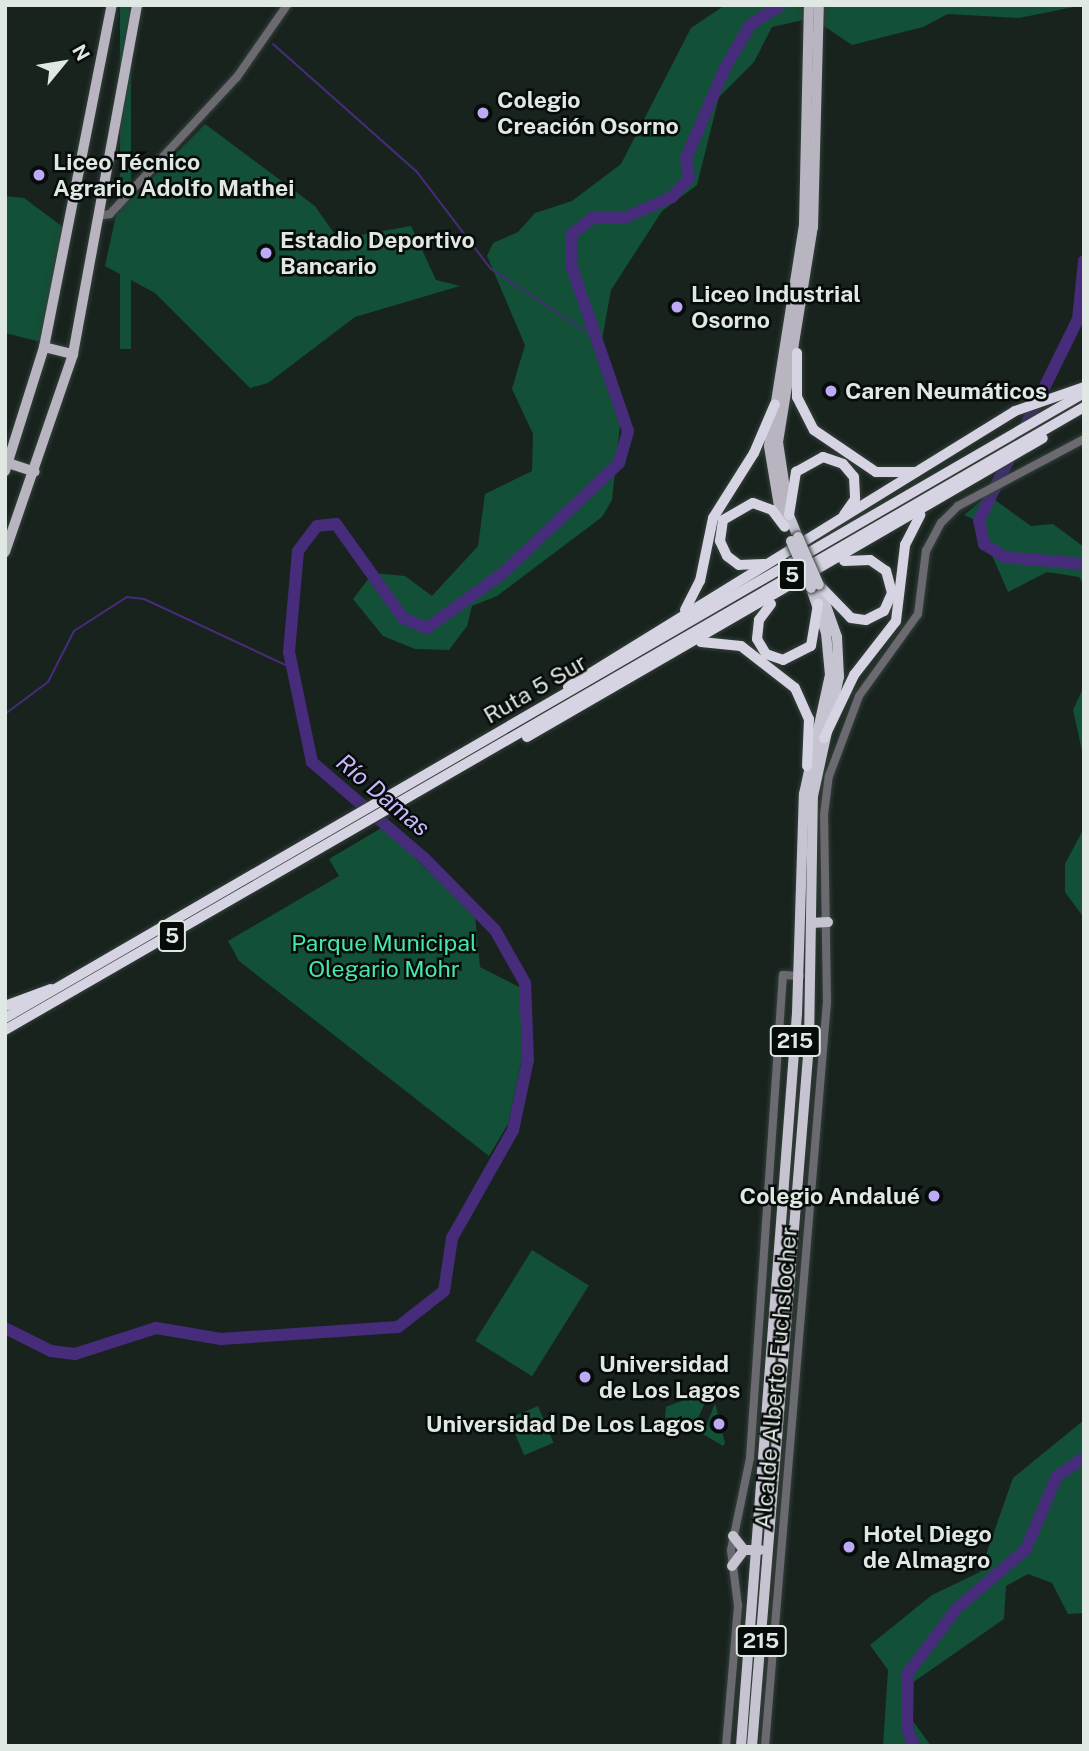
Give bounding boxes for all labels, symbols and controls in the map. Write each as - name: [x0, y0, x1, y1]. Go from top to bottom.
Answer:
- north arrow: [28, 28, 98, 98]
- text: N: [68, 41, 94, 64]
- place label: Colegio Creación Osorno: [497, 86, 679, 140]
- marker: Colegio Creación Osorno: [475, 105, 491, 121]
- place label: Liceo Técnico Agrario Adolfo Mathei: [53, 148, 295, 202]
- marker: Liceo Técnico Agrario Adolfo Mathei: [31, 167, 47, 183]
- place label: Estadio Deportivo Bancario: [280, 226, 475, 280]
- marker: Estadio Deportivo Bancario: [258, 245, 274, 261]
- place label: Liceo Industrial Osorno: [691, 280, 861, 334]
- marker: Liceo Industrial Osorno: [669, 299, 685, 315]
- place label: Caren Neumáticos: [845, 377, 1047, 405]
- marker: Caren Neumáticos: [823, 383, 839, 399]
- road number: 5: [776, 558, 808, 592]
- street label: Ruta 5 Sur: [479, 649, 591, 729]
- water label: Río Damas: [330, 748, 436, 842]
- road number: 5: [156, 918, 188, 954]
- park label: Parque Municipal Olegario Mohr: [291, 929, 477, 983]
- road number: 215: [769, 1024, 821, 1058]
- place label: Colegio Andalué: [740, 1182, 920, 1210]
- marker: Colegio Andalué: [926, 1188, 942, 1204]
- street label: Alcalde Alberto Fuchslocher: [749, 1226, 803, 1530]
- place label: Universidad de Los Lagos: [599, 1350, 741, 1404]
- marker: Universidad de Los Lagos: [577, 1369, 593, 1385]
- place label: Universidad De Los Lagos: [426, 1410, 705, 1438]
- marker: Universidad De Los Lagos: [711, 1416, 727, 1432]
- place label: Hotel Diego de Almagro: [863, 1520, 992, 1574]
- marker: Hotel Diego de Almagro: [841, 1539, 857, 1555]
- road number: 215: [735, 1624, 787, 1658]

